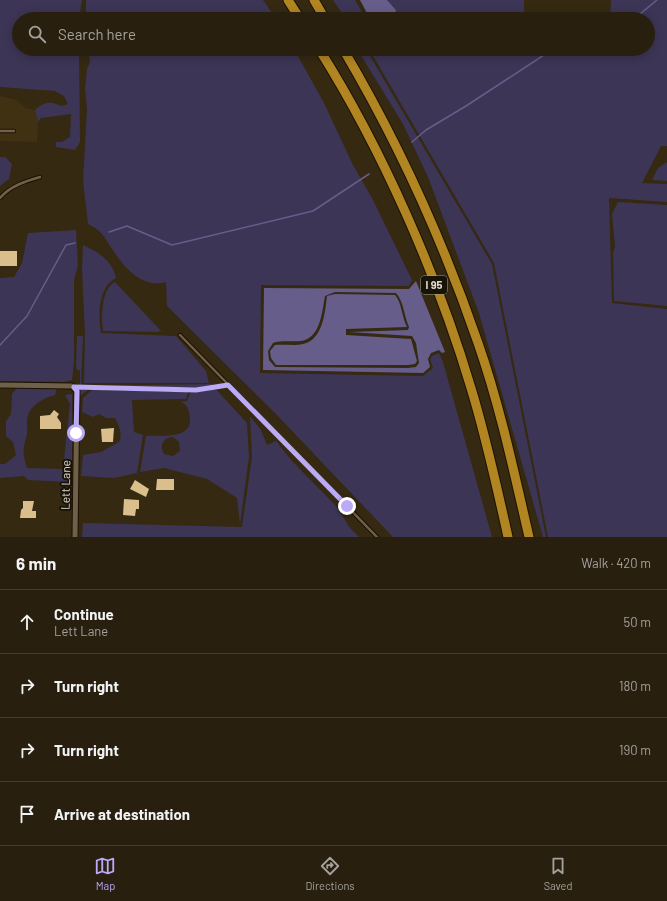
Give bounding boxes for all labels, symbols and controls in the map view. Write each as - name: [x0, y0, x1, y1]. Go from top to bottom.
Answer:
- search box: [12, 12, 655, 56]
- icon: search: [26, 23, 48, 45]
- text: Search here: [58, 25, 136, 43]
- road number: I 95: [421, 276, 447, 294]
- route start: [67, 424, 85, 442]
- street label: Lett Lane: [58, 460, 72, 510]
- route end: [338, 497, 356, 515]
- text: 6 min: [16, 553, 56, 573]
- text: Walk · 420 m: [581, 555, 651, 571]
- text: Continue: [54, 605, 114, 623]
- icon: ahead: [16, 611, 38, 633]
- text: 50 m: [624, 614, 651, 630]
- text: Lett Lane: [54, 623, 108, 639]
- icon: right: [16, 675, 38, 697]
- text: Turn right: [54, 677, 119, 695]
- text: 180 m: [619, 678, 651, 694]
- icon: right: [16, 739, 38, 761]
- text: Turn right: [54, 741, 119, 759]
- text: 190 m: [619, 742, 651, 758]
- icon: arrive: [16, 803, 38, 825]
- text: Arrive at destination: [54, 805, 190, 823]
- tab: Map: [94, 855, 116, 892]
- tab: Directions: [305, 855, 355, 892]
- tab: Saved: [544, 855, 573, 892]

